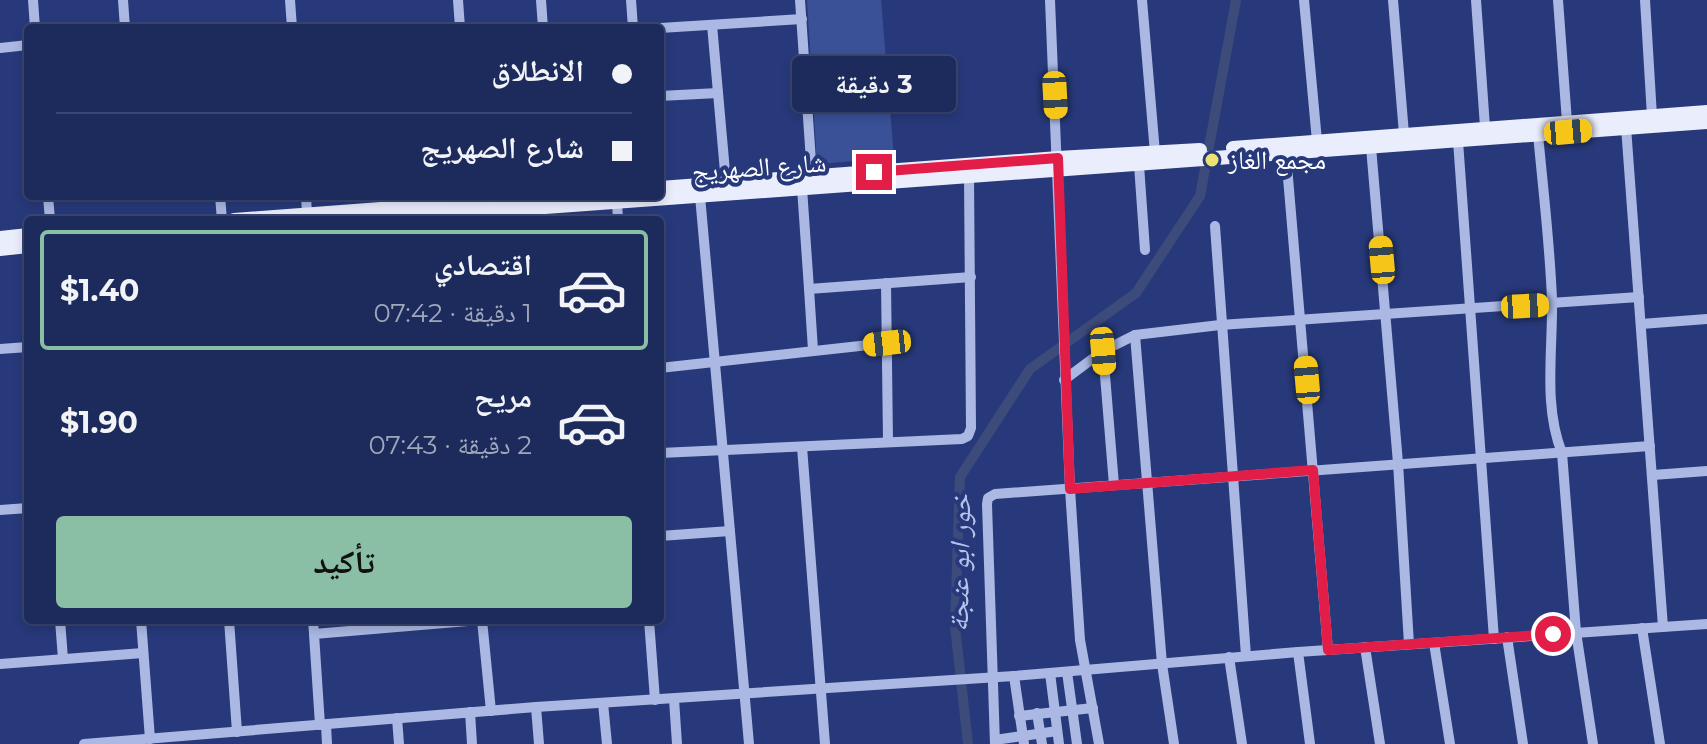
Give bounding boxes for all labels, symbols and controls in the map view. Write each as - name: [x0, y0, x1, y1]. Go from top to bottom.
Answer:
- text: الانطلاق: [491, 52, 584, 89]
- callout: 3 دقيقة: [792, 56, 956, 112]
- text: 3 دقيقة: [835, 68, 913, 100]
- car: [1042, 70, 1068, 120]
- car: [1543, 118, 1593, 146]
- text: شارع الصهريج: [420, 129, 584, 166]
- place label: مجمع الغاز: [1227, 144, 1326, 177]
- street label: شارع الصهريج: [691, 146, 827, 189]
- marker: مجمع الغاز: [1203, 151, 1221, 169]
- route end: [856, 154, 892, 190]
- car: [1368, 235, 1396, 285]
- text: اقتصادي: [434, 246, 532, 283]
- icon: car: [556, 254, 628, 326]
- text: $1.40: [60, 272, 140, 309]
- car: [1500, 293, 1550, 319]
- text: 1 دقيقة · 07:42: [374, 297, 532, 329]
- car: [1089, 326, 1117, 376]
- car: [862, 329, 912, 357]
- car: [1293, 355, 1321, 405]
- text: مريح: [474, 378, 532, 415]
- icon: car: [556, 386, 628, 458]
- text: $1.90: [60, 404, 138, 441]
- text: 2 دقيقة · 07:43: [369, 429, 532, 461]
- water label: خور ابو عنجة: [941, 493, 977, 632]
- button: تأكيد: [56, 516, 632, 608]
- route start: [1535, 616, 1571, 652]

